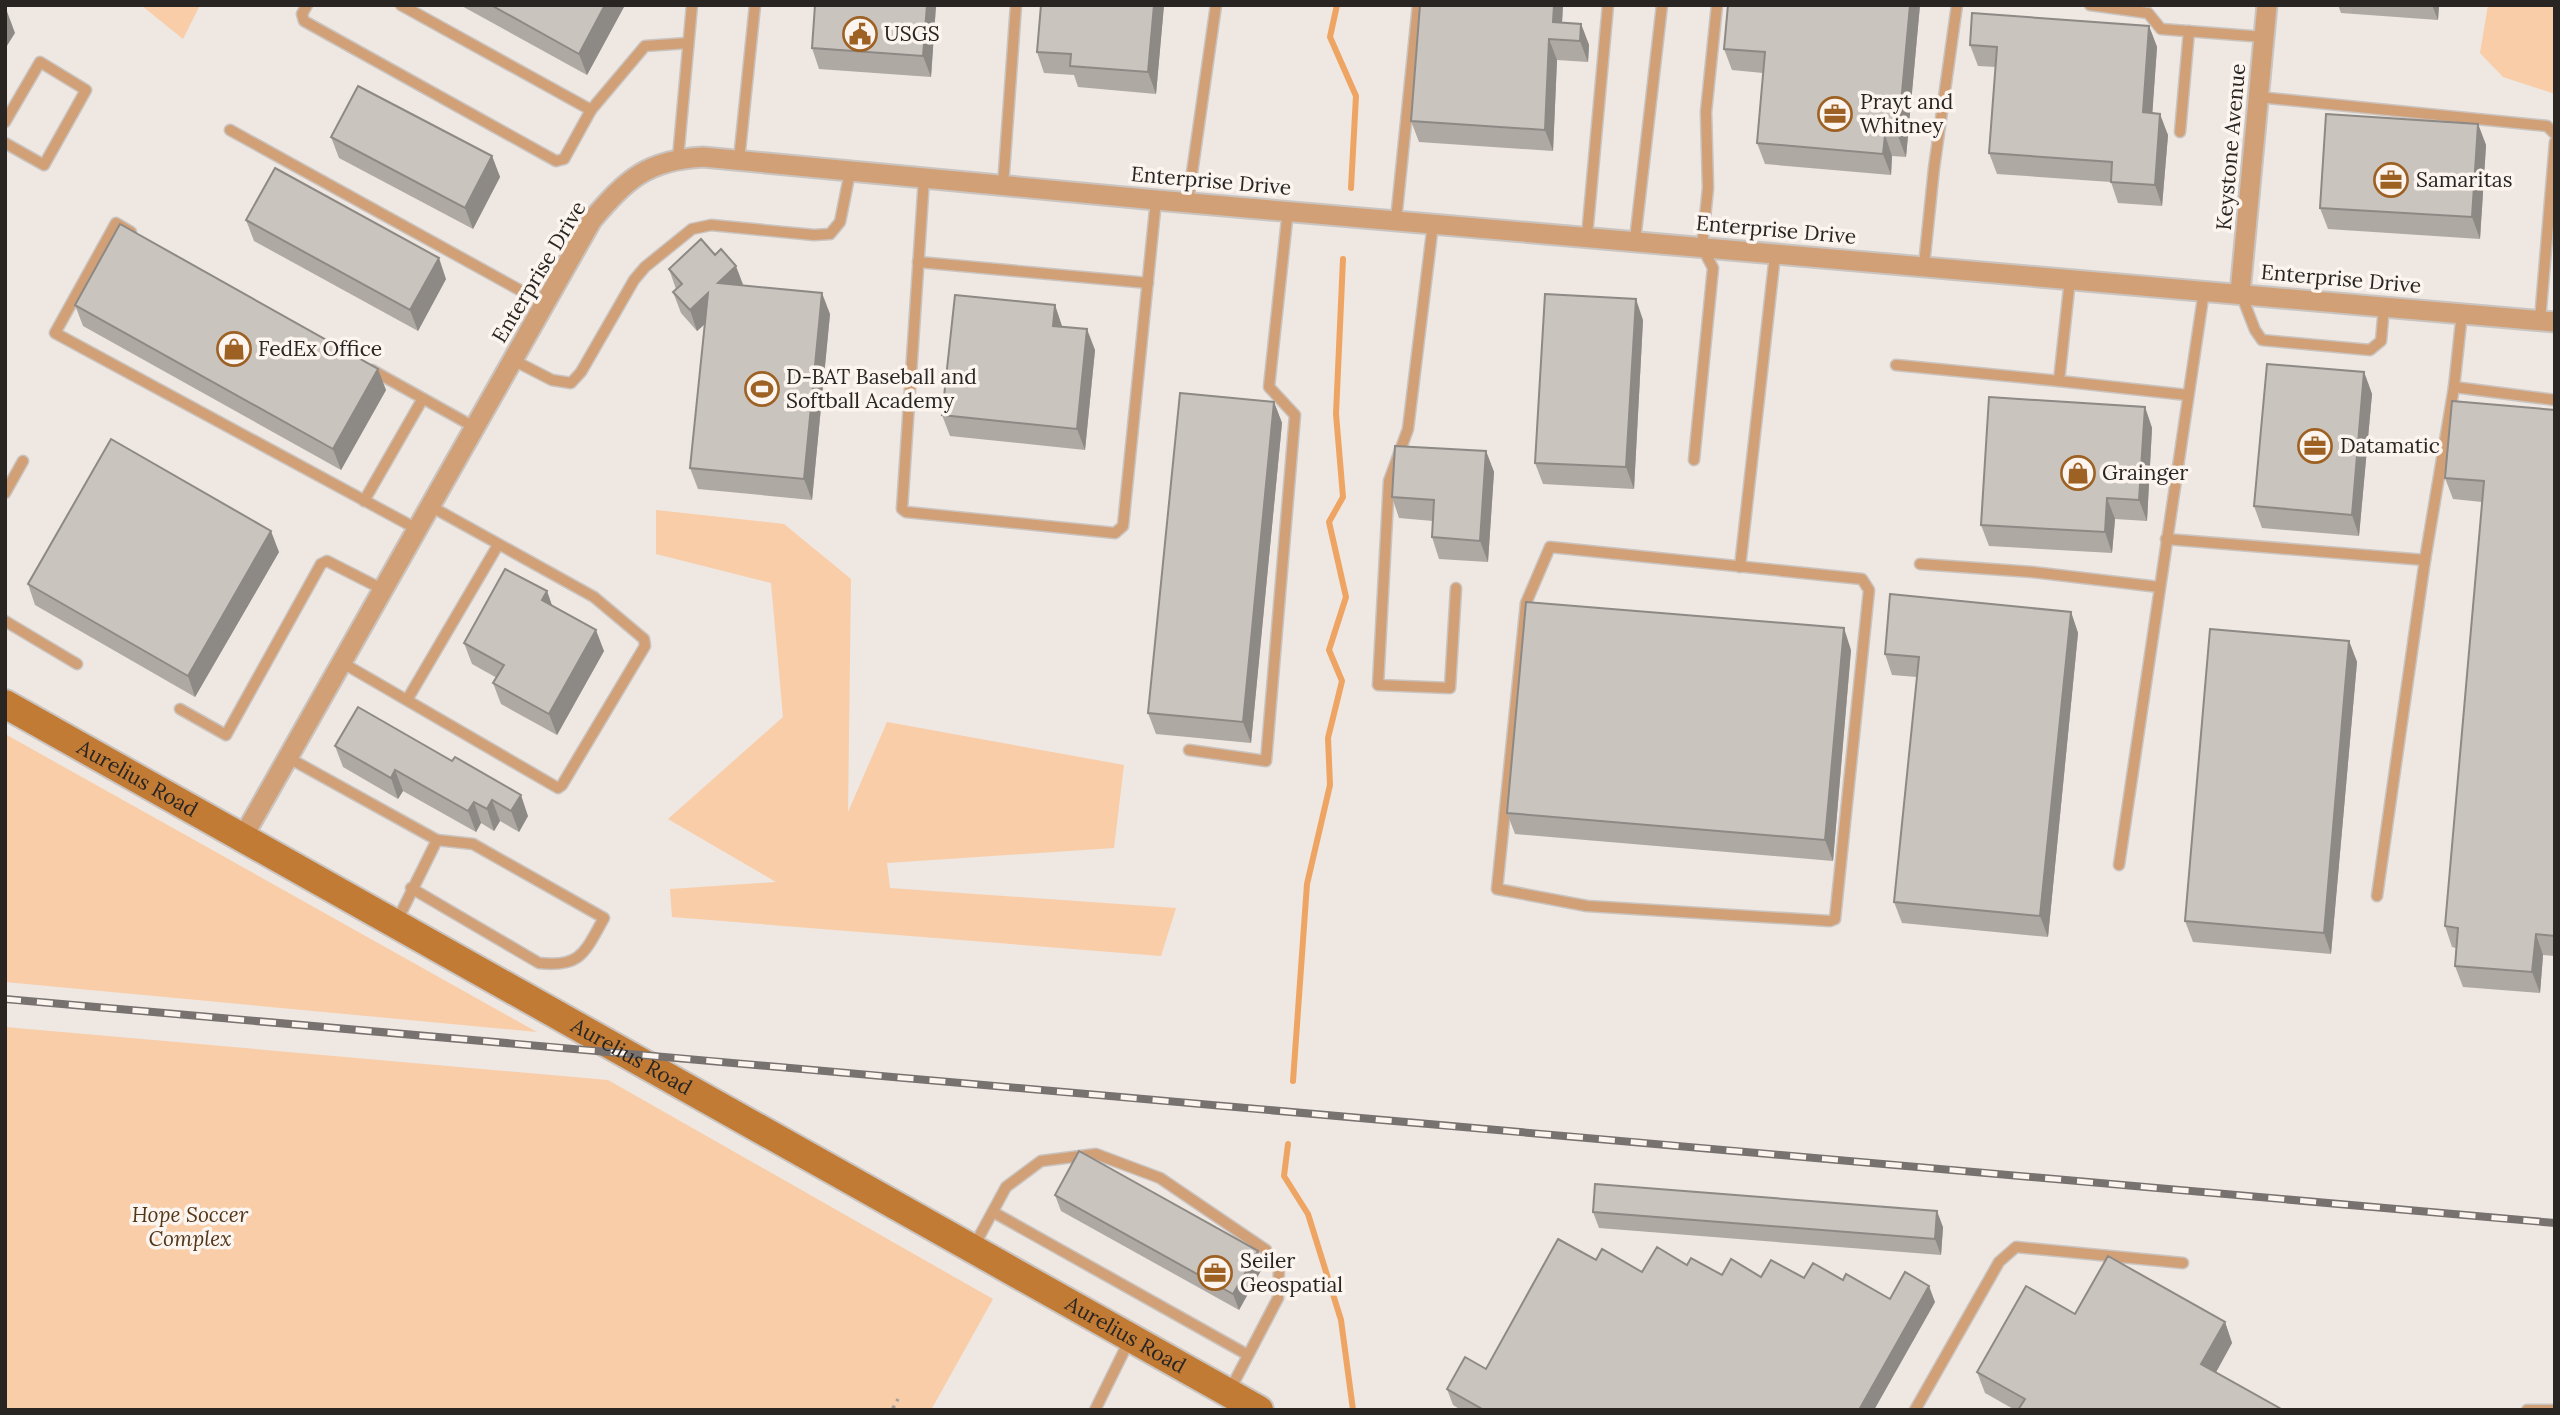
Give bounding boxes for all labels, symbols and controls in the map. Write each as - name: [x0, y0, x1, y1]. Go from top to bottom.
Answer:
- public building icon: USGS: [841, 15, 879, 53]
- place label: USGS: [884, 20, 940, 47]
- street label: Keystone Avenue: [2210, 62, 2251, 232]
- place label: Prayt and Whitney: [1860, 88, 1953, 139]
- office icon: Prayt and Whitney: [1816, 95, 1854, 133]
- street label: Enterprise Drive: [1130, 160, 1292, 201]
- office icon: Samaritas: [2372, 161, 2410, 199]
- place label: Samaritas: [2416, 166, 2512, 193]
- street label: Enterprise Drive: [486, 196, 592, 348]
- street label: Enterprise Drive: [1695, 209, 1857, 250]
- street label: Enterprise Drive: [2260, 258, 2422, 299]
- shop icon: FedEx Office: [215, 330, 253, 368]
- place label: FedEx Office: [258, 335, 382, 362]
- place label: D-BAT Baseball and Softball Academy: [786, 363, 977, 414]
- sports icon: D-BAT Baseball and Softball Academy: [743, 370, 781, 408]
- office icon: Datamatic: [2296, 427, 2334, 465]
- place label: Datamatic: [2340, 432, 2440, 459]
- shop icon: Grainger: [2059, 454, 2097, 492]
- place label: Grainger: [2102, 459, 2188, 486]
- street label: Aurelius Road: [72, 733, 203, 823]
- street label: Aurelius Road: [566, 1011, 697, 1101]
- park label: Hope Soccer Complex: [132, 1201, 249, 1252]
- place label: Seiler Geospatial: [1240, 1247, 1343, 1298]
- office icon: Seiler Geospatial: [1196, 1254, 1234, 1292]
- street label: Aurelius Road: [1060, 1289, 1191, 1379]

